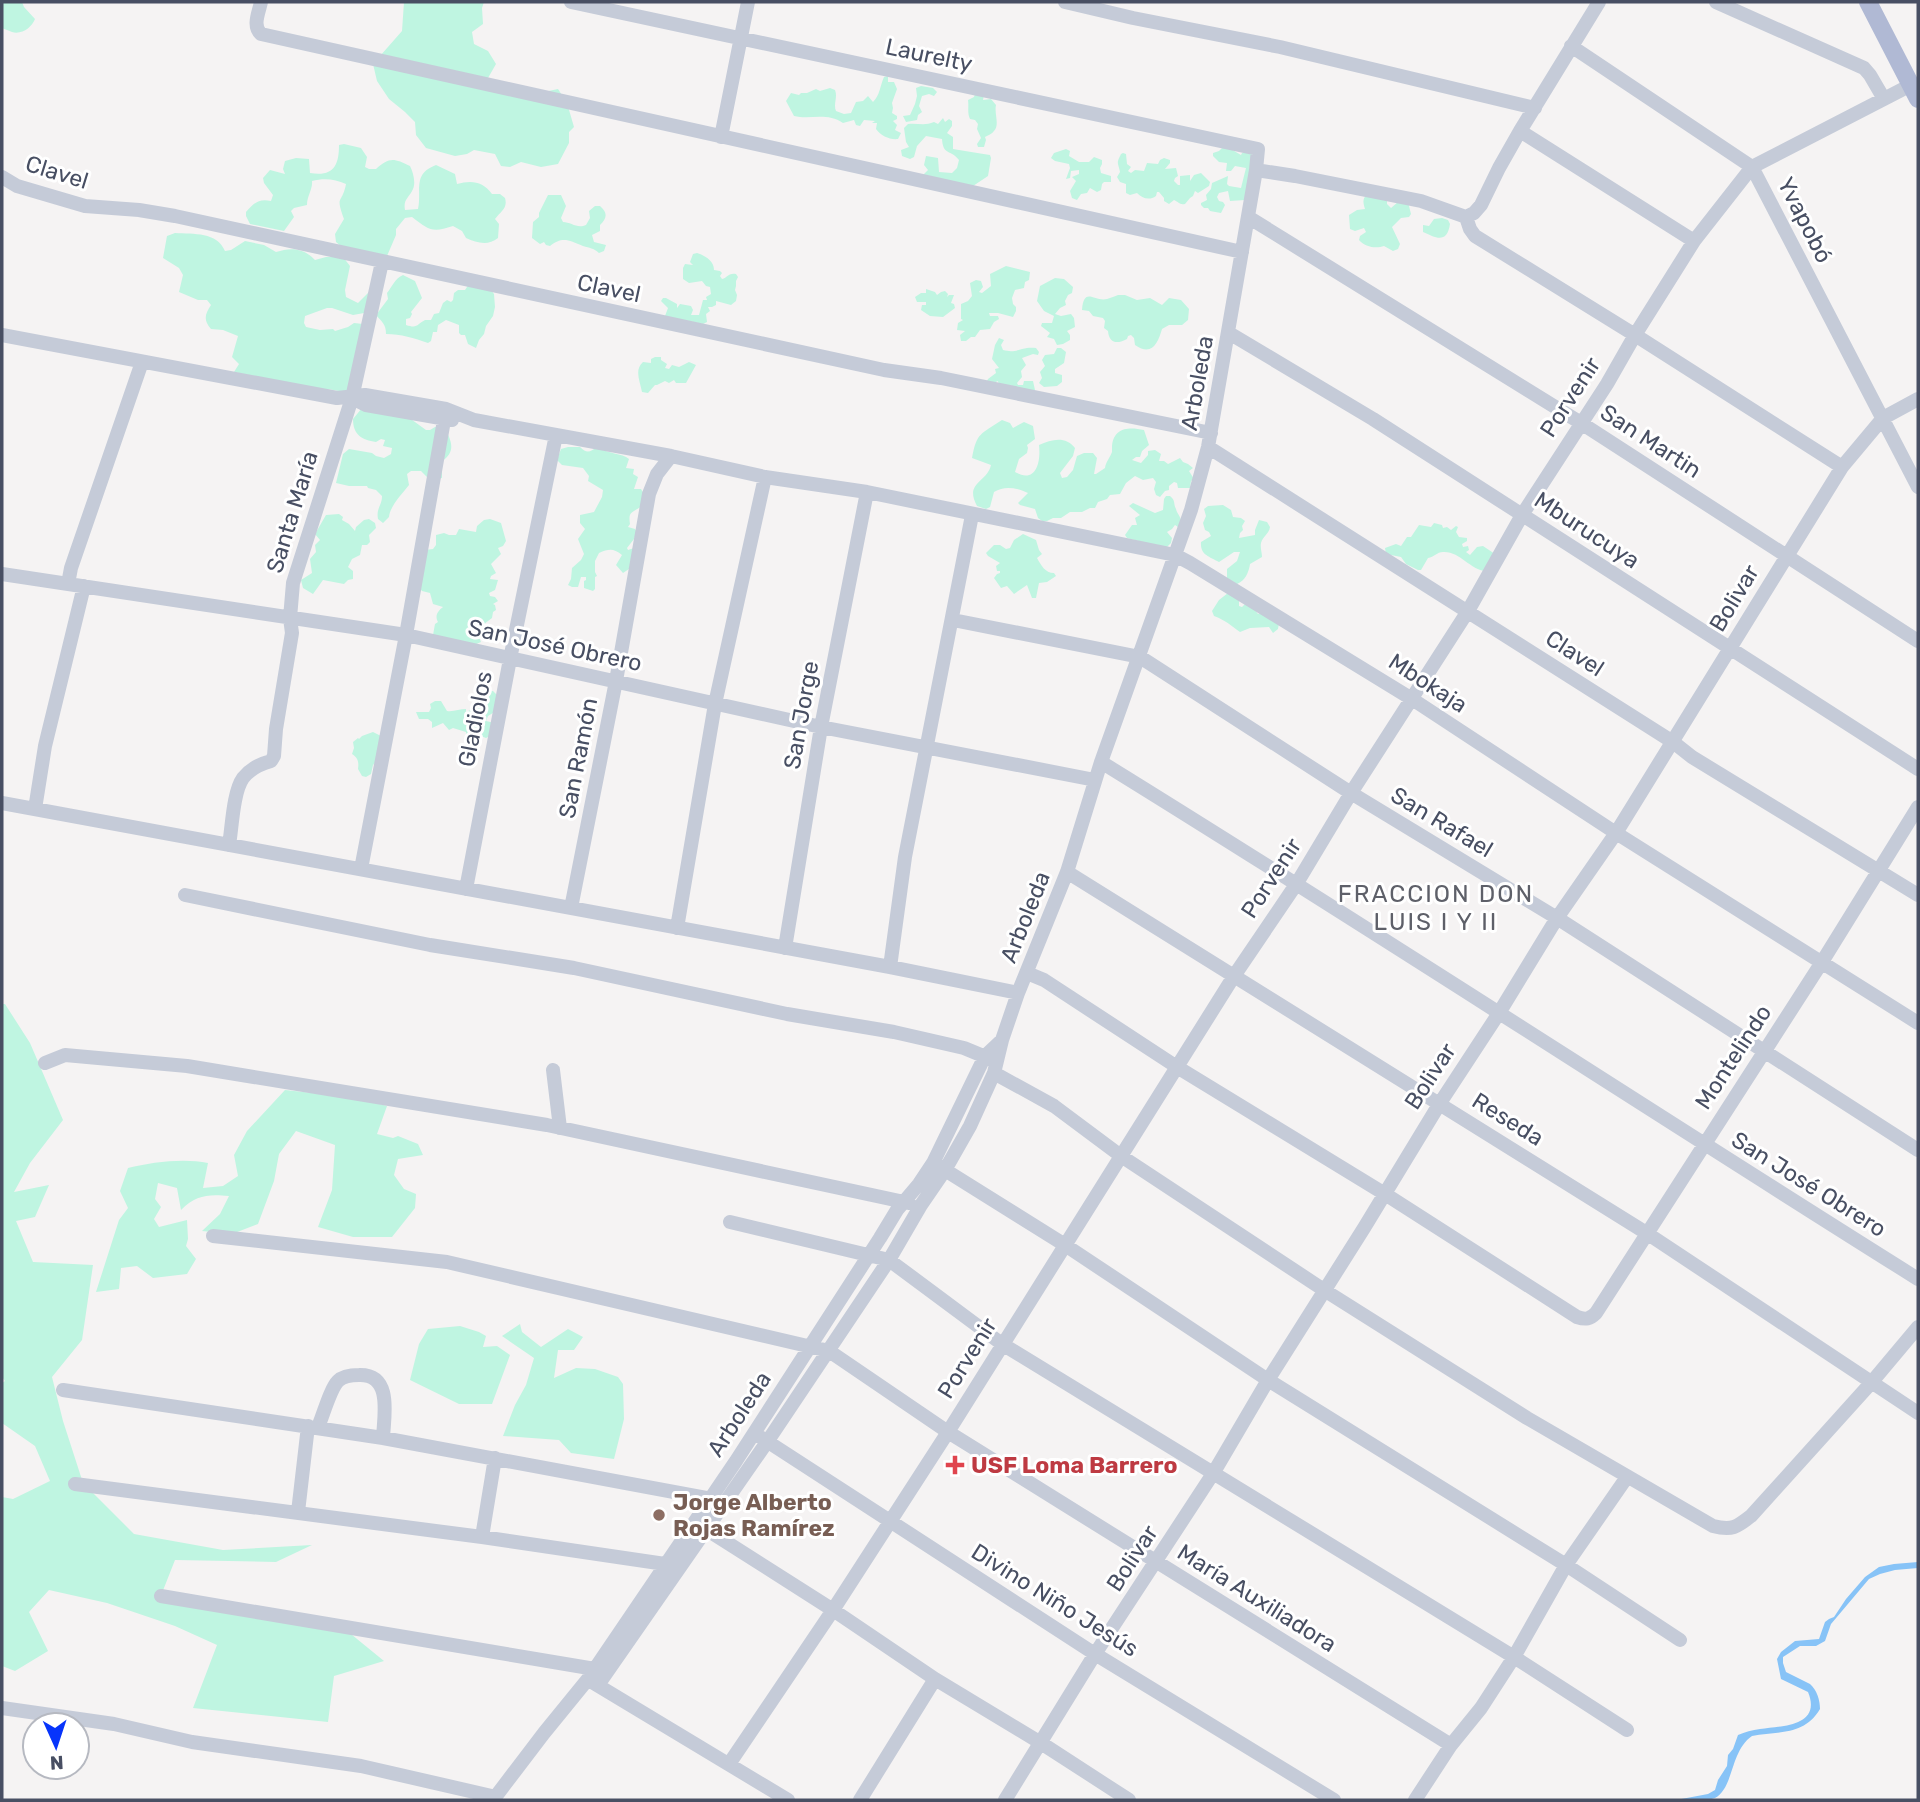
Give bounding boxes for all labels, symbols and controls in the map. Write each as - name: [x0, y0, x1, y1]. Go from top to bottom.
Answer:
- street label: Laurelty: [883, 32, 975, 78]
- street label: Clavel: [22, 149, 92, 195]
- street label: Yvapobó: [1772, 172, 1838, 268]
- street label: Clavel: [575, 268, 643, 308]
- street label: Arboleda: [1175, 333, 1219, 433]
- street label: Porvenir: [1534, 351, 1606, 442]
- street label: San Martin: [1595, 398, 1707, 484]
- street label: Santa María: [260, 448, 324, 576]
- street label: Mburucuya: [1529, 486, 1645, 574]
- street label: Bolivar: [1703, 559, 1765, 637]
- street label: San José Obrero: [466, 613, 644, 677]
- street label: Clavel: [1540, 624, 1610, 682]
- street label: Mbokaja: [1383, 647, 1473, 719]
- street label: San Jorge: [778, 659, 824, 771]
- street label: Gladiolos: [452, 669, 498, 769]
- street label: San Ramón: [553, 695, 603, 821]
- street label: San Rafael: [1386, 781, 1498, 863]
- street label: Porvenir: [1235, 832, 1307, 923]
- street label: Arboleda: [994, 867, 1056, 967]
- district label: FRACCION DON LUIS I Y II: [1338, 880, 1534, 936]
- street label: Montelindo: [1689, 999, 1777, 1115]
- street label: Bolivar: [1398, 1037, 1462, 1114]
- street label: Reseda: [1467, 1086, 1549, 1152]
- street label: San José Obrero: [1727, 1125, 1891, 1243]
- street label: Porvenir: [931, 1312, 1003, 1404]
- street label: Arboleda: [701, 1366, 777, 1462]
- place label: USF Loma Barrero: [971, 1451, 1178, 1479]
- marker: USF Loma Barrero: [945, 1455, 965, 1475]
- place label: Jorge Alberto Rojas Ramírez: [673, 1488, 835, 1542]
- marker: Jorge Alberto Rojas Ramírez: [651, 1507, 667, 1523]
- street label: Bolivar: [1100, 1519, 1164, 1596]
- street label: Divino Niño Jesús: [966, 1537, 1144, 1663]
- street label: María Auxiliadora: [1172, 1538, 1342, 1658]
- north arrow: [21, 1711, 91, 1781]
- text: N: [49, 1751, 64, 1774]

